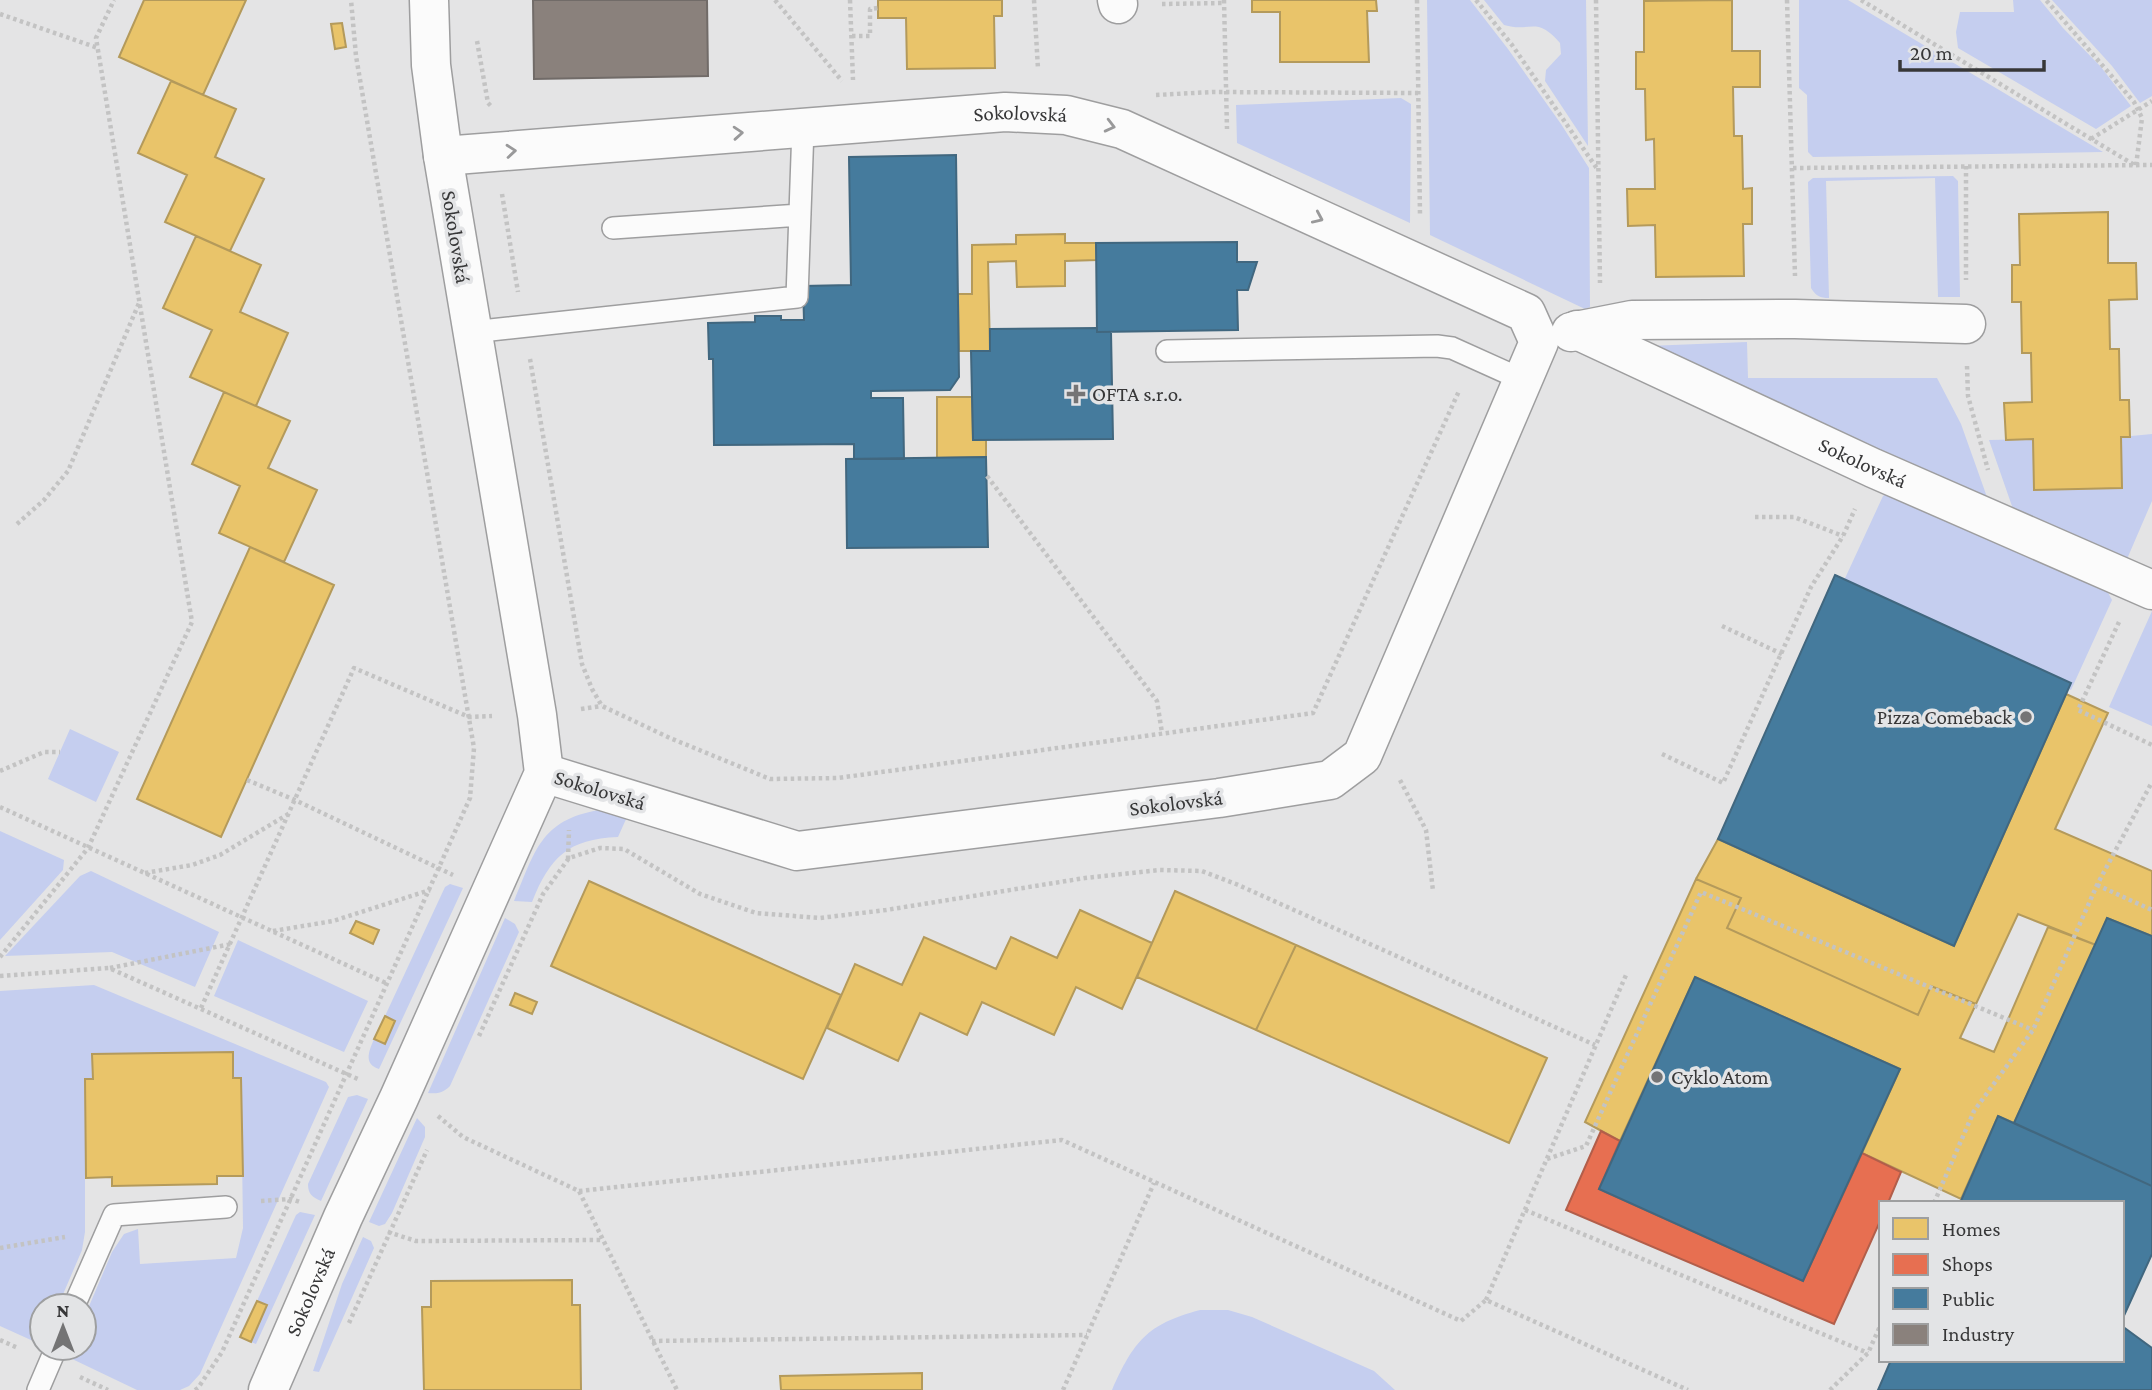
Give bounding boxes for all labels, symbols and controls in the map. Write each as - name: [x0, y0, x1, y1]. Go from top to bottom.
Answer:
- scale bar: [1900, 28, 2044, 72]
- text: 20 m: [1910, 41, 1953, 65]
- street label: Sokolovská: [972, 100, 1068, 127]
- one-way arrow: [1104, 118, 1116, 132]
- one-way arrow: [733, 126, 744, 141]
- one-way arrow: [506, 144, 517, 159]
- street label: Sokolovská: [437, 189, 475, 286]
- one-way arrow: [1311, 210, 1323, 224]
- place label: OFTA s.r.o.: [1092, 382, 1183, 406]
- marker: OFTA s.r.o.: [1066, 384, 1086, 404]
- street label: Sokolovská: [1815, 432, 1910, 493]
- place label: Pizza Comeback: [1877, 705, 2012, 729]
- marker: Pizza Comeback: [2018, 709, 2034, 725]
- street label: Sokolovská: [552, 765, 649, 815]
- street label: Sokolovská: [1128, 785, 1224, 821]
- place label: Cyklo Atom: [1671, 1065, 1769, 1089]
- marker: Cyklo Atom: [1649, 1069, 1665, 1085]
- legend: [1879, 1201, 2124, 1362]
- text: Homes: [1942, 1217, 2001, 1241]
- street label: Sokolovská: [281, 1244, 340, 1340]
- text: Shops: [1942, 1252, 1993, 1276]
- text: Public: [1942, 1287, 1994, 1311]
- north arrow: [28, 1292, 98, 1362]
- text: N: [57, 1300, 70, 1321]
- text: Industry: [1942, 1322, 2015, 1346]

